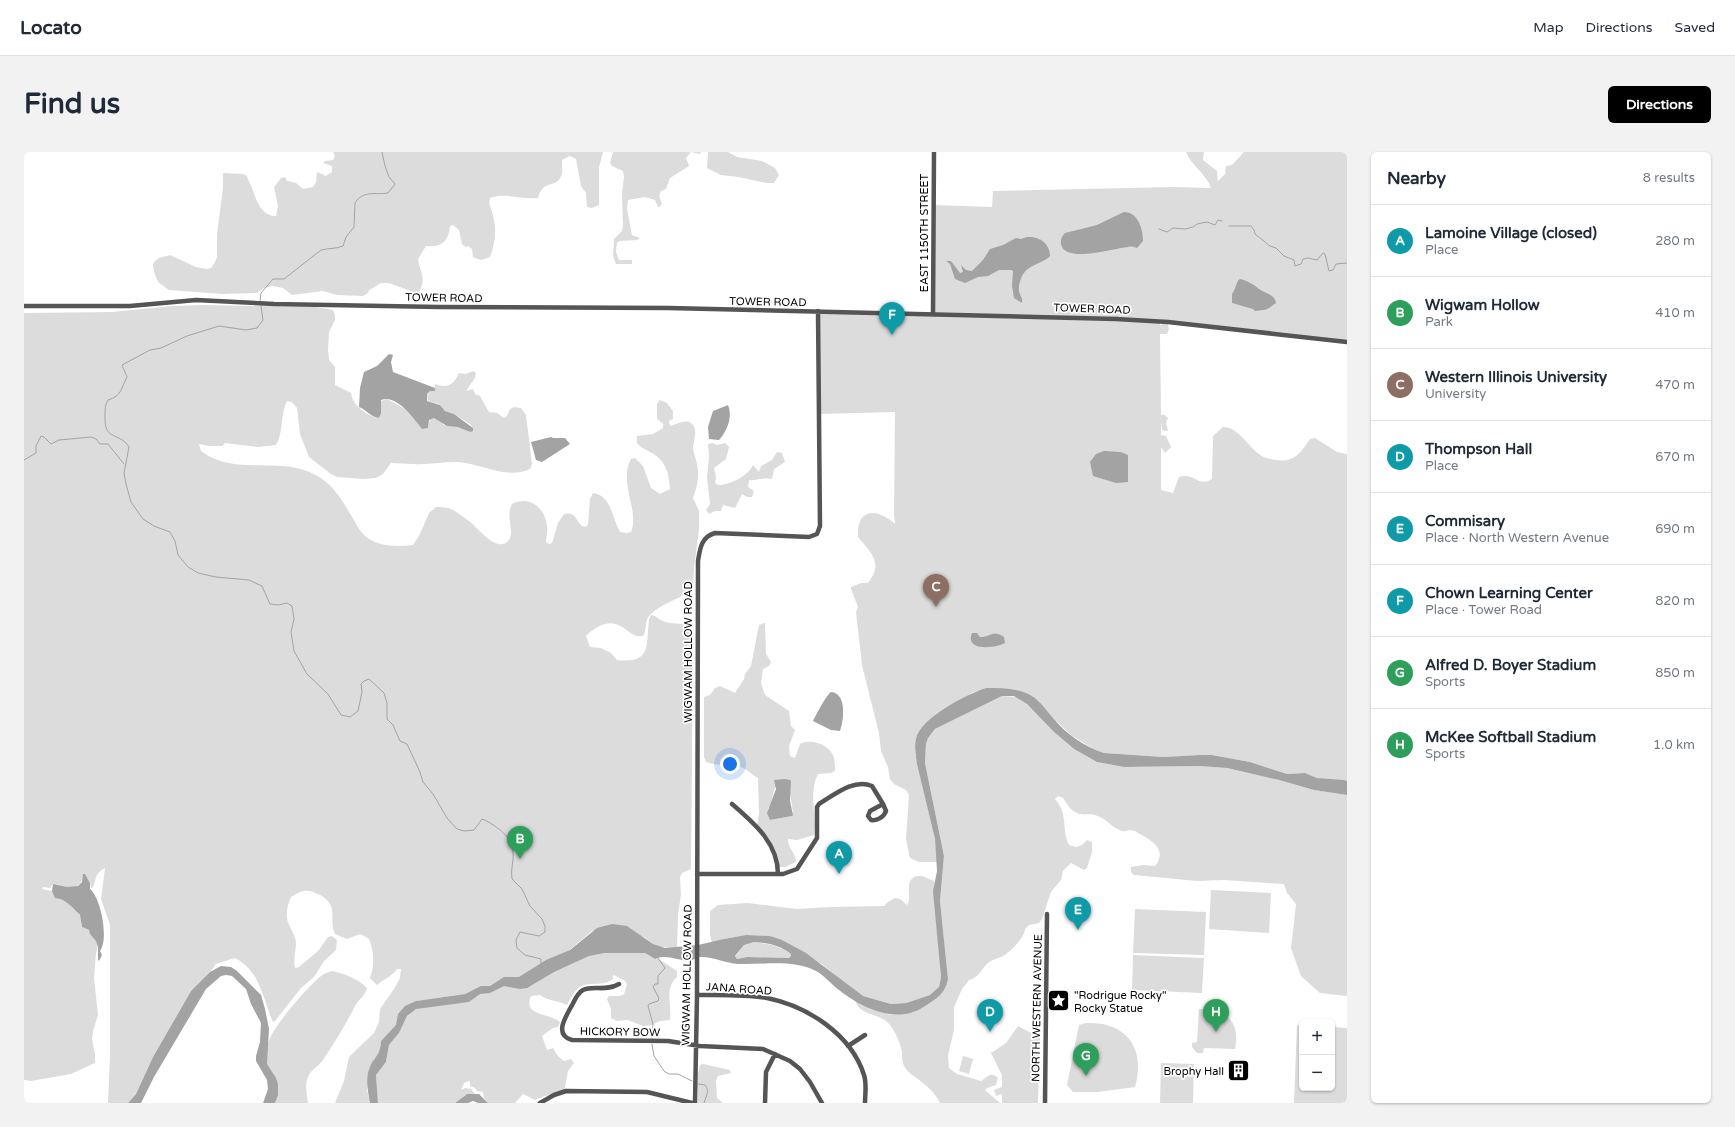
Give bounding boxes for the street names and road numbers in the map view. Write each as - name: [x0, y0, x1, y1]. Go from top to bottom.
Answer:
- street label: EAST 1150TH STREET: [918, 174, 931, 292]
- street label: TOWER ROAD: [405, 291, 483, 305]
- street label: TOWER ROAD: [729, 295, 807, 309]
- street label: TOWER ROAD: [1053, 301, 1131, 317]
- street label: WIGWAM HOLLOW ROAD: [682, 581, 695, 723]
- street label: WIGWAM HOLLOW ROAD: [679, 904, 695, 1046]
- street label: NORTH WESTERN AVENUE: [1029, 934, 1045, 1082]
- street label: JANA ROAD: [705, 980, 773, 998]
- street label: HICKORY BOW: [580, 1025, 660, 1039]

